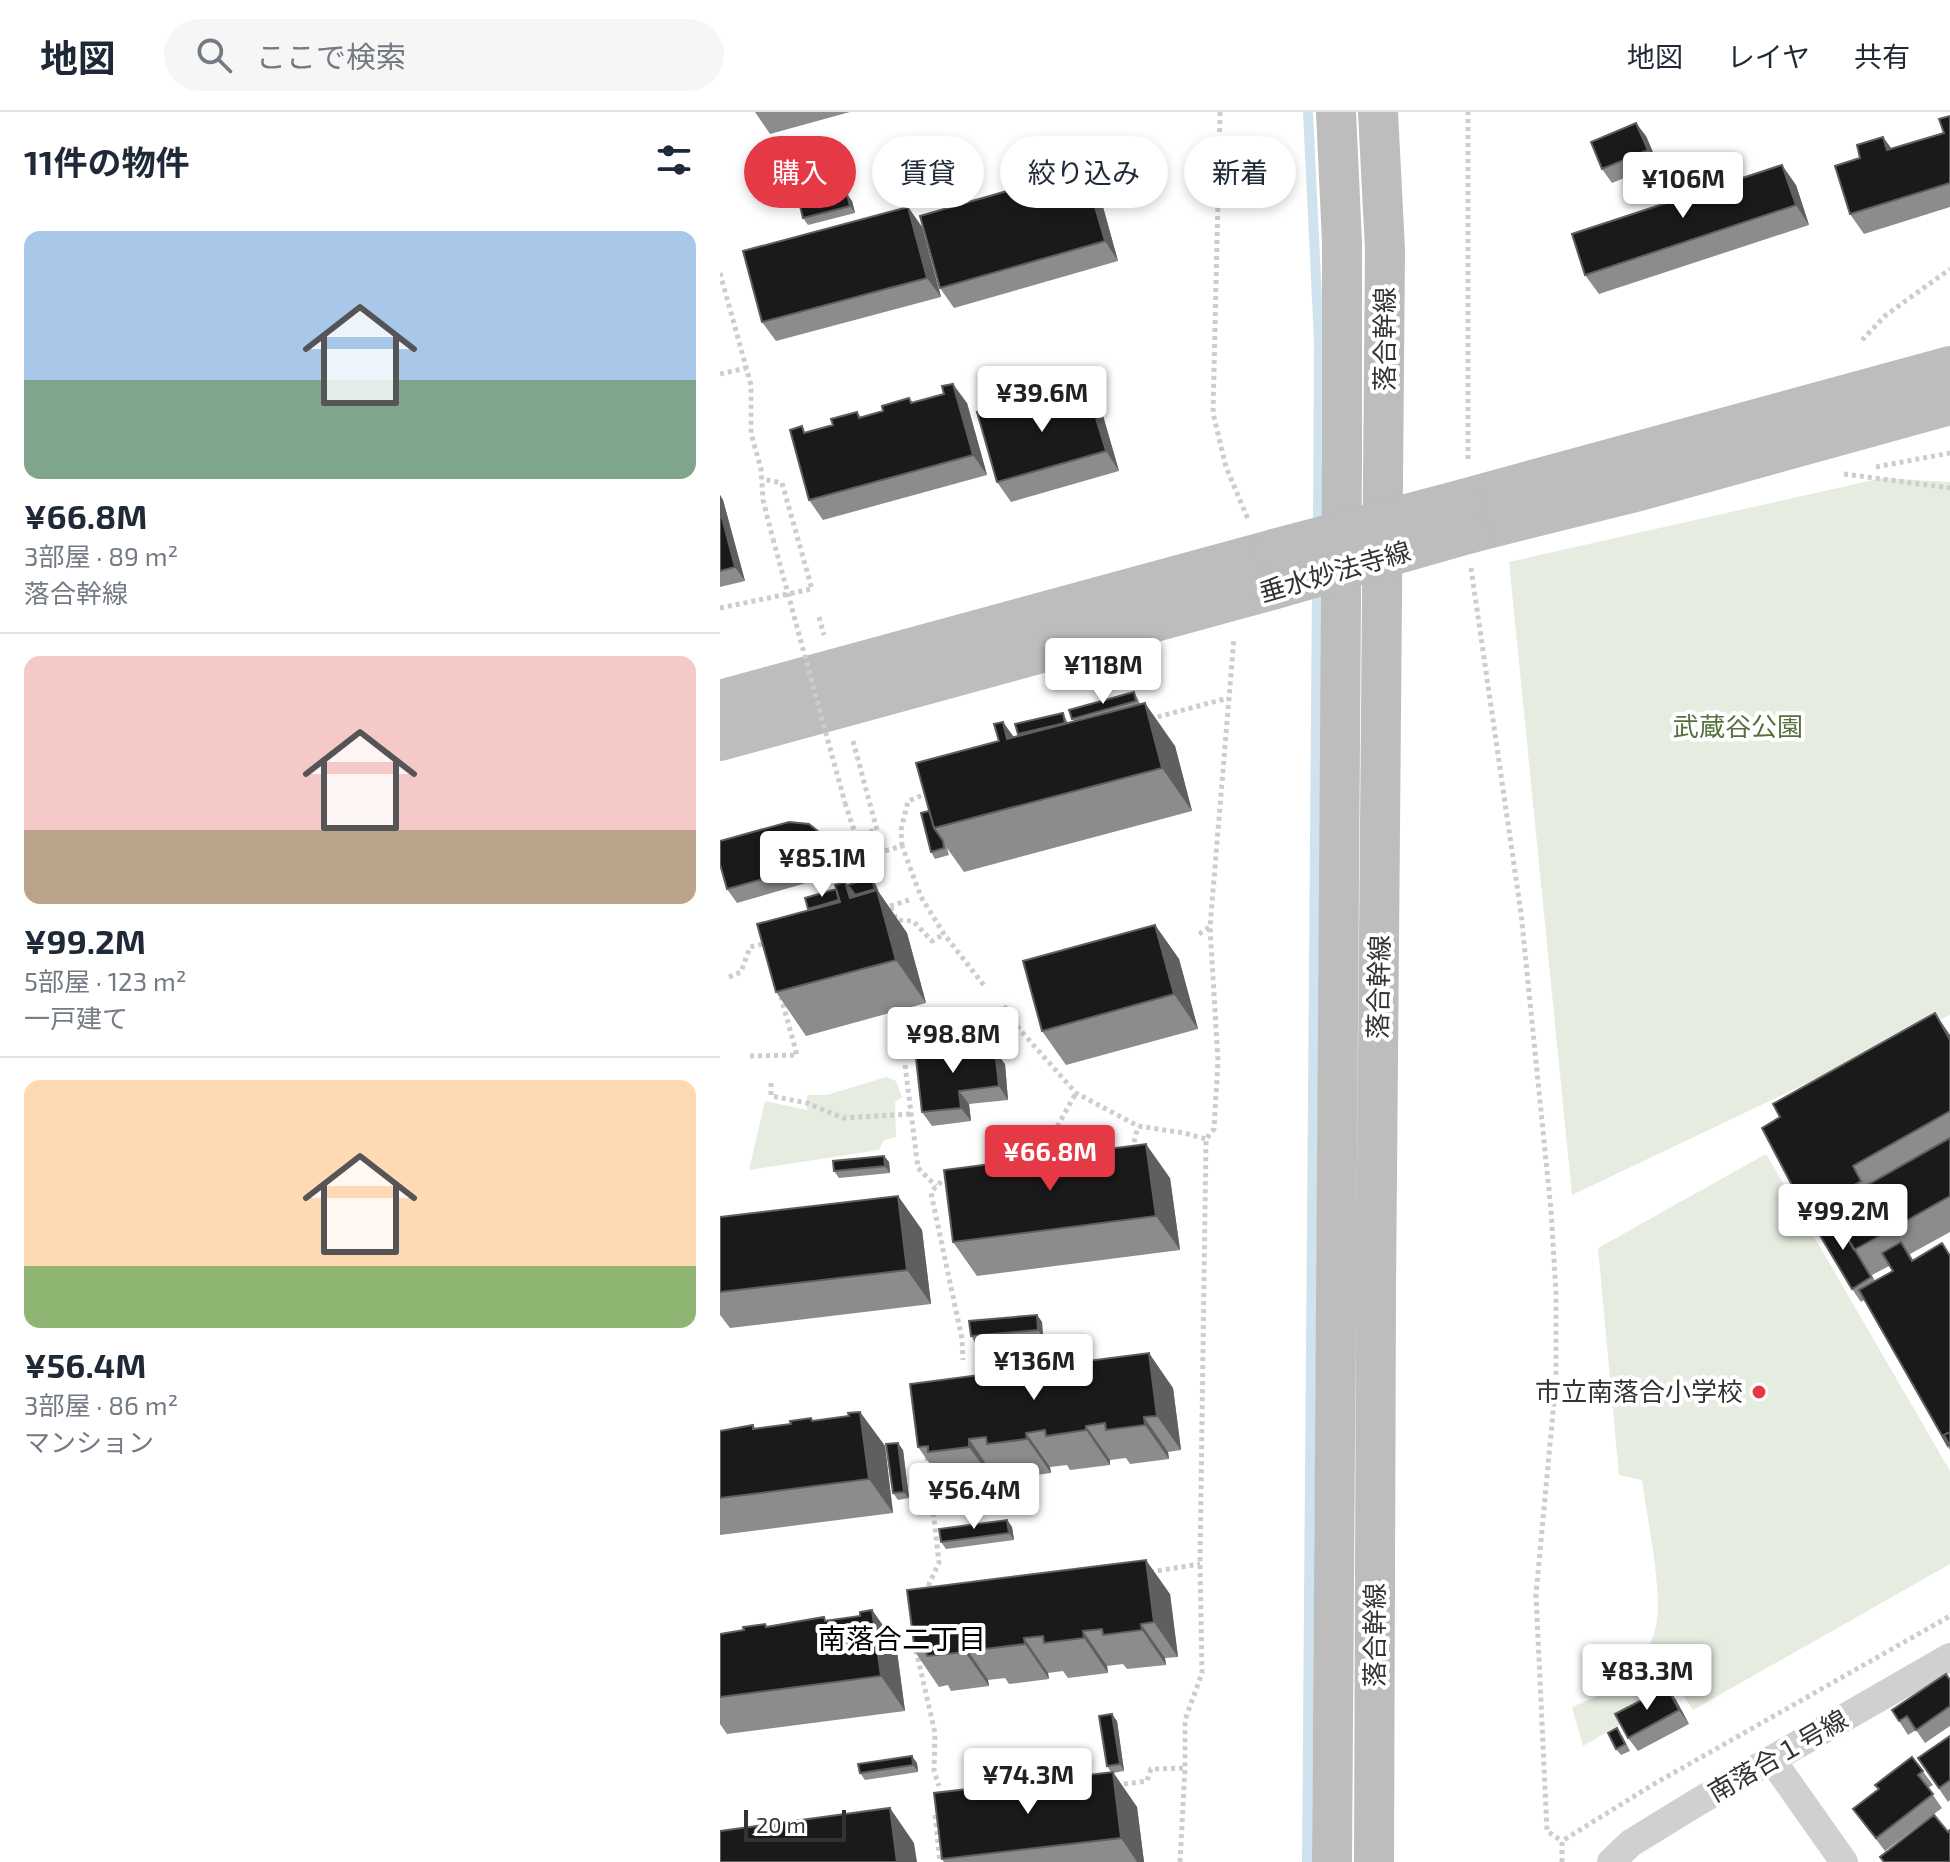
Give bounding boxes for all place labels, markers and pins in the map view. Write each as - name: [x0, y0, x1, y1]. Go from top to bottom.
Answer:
- pin: ¥106M: [1627, 152, 1739, 220]
- pin: ¥39.6M: [977, 366, 1107, 434]
- pin: ¥118M: [1047, 638, 1159, 706]
- pin: ¥85.1M: [757, 831, 887, 899]
- pin: ¥98.8M: [888, 1007, 1018, 1075]
- pin: ¥66.8M: [985, 1125, 1115, 1193]
- pin: ¥99.2M: [1778, 1184, 1908, 1252]
- pin: ¥136M: [978, 1334, 1090, 1402]
- place label: 市立南落合小学校: [1535, 1375, 1743, 1406]
- marker: 市立南落合小学校: [1750, 1383, 1768, 1401]
- pin: ¥56.4M: [909, 1463, 1039, 1531]
- pin: ¥83.3M: [1582, 1644, 1712, 1712]
- pin: ¥74.3M: [963, 1748, 1093, 1816]

